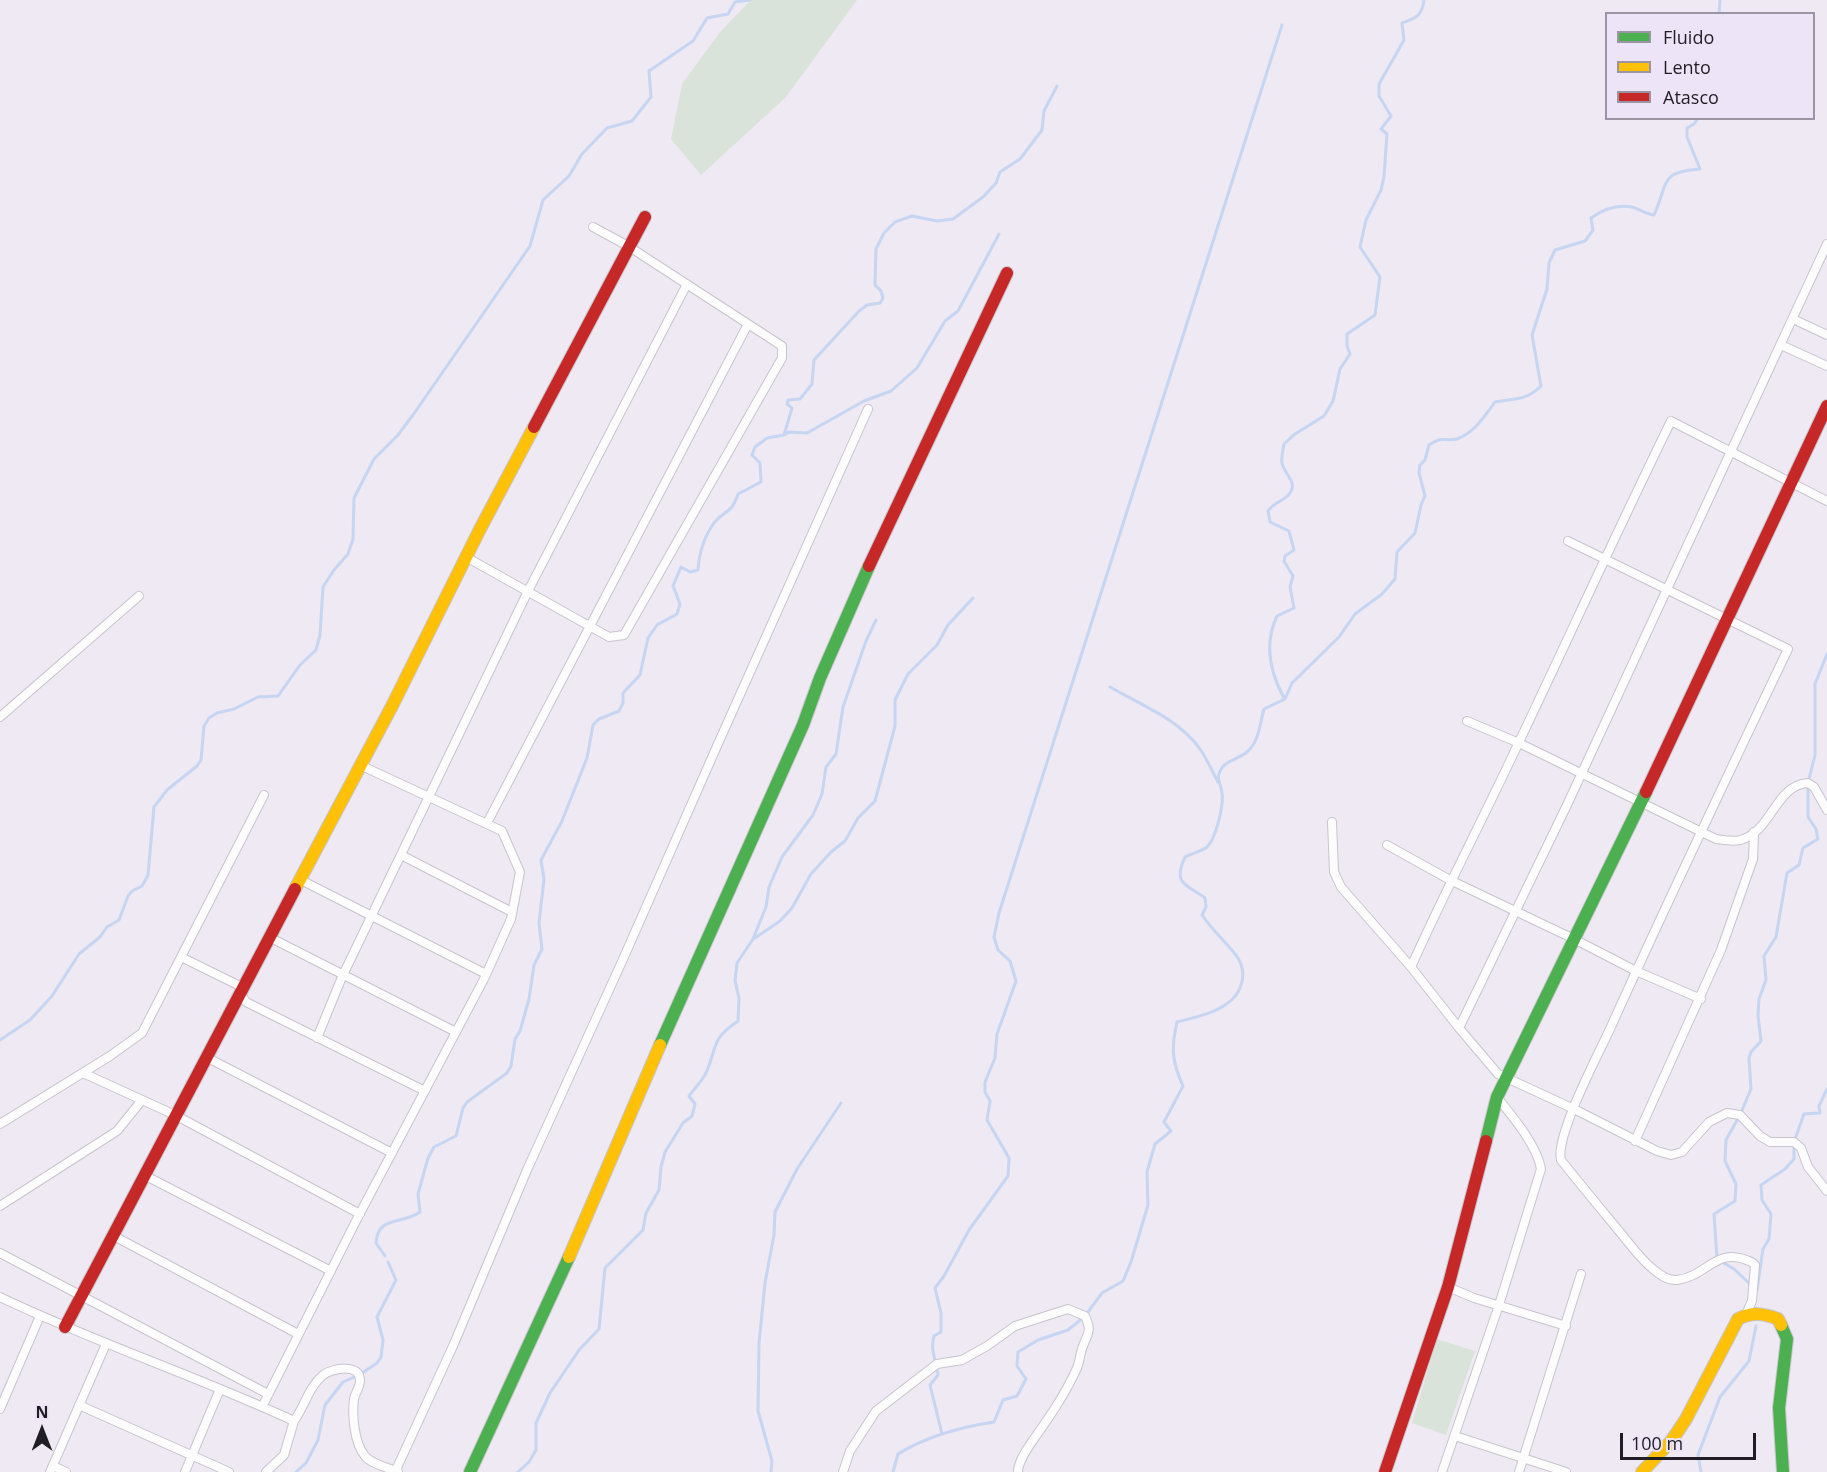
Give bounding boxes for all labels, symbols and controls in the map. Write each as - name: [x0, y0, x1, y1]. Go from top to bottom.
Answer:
- legend: [1605, 12, 1815, 120]
- text: Fluido: [1663, 25, 1714, 49]
- text: Lento: [1663, 55, 1711, 79]
- text: Atasco: [1663, 85, 1719, 109]
- north arrow: [12, 1400, 72, 1460]
- text: N: [35, 1401, 49, 1423]
- scale bar: [1623, 1421, 1760, 1459]
- text: 100 m: [1631, 1431, 1683, 1455]

